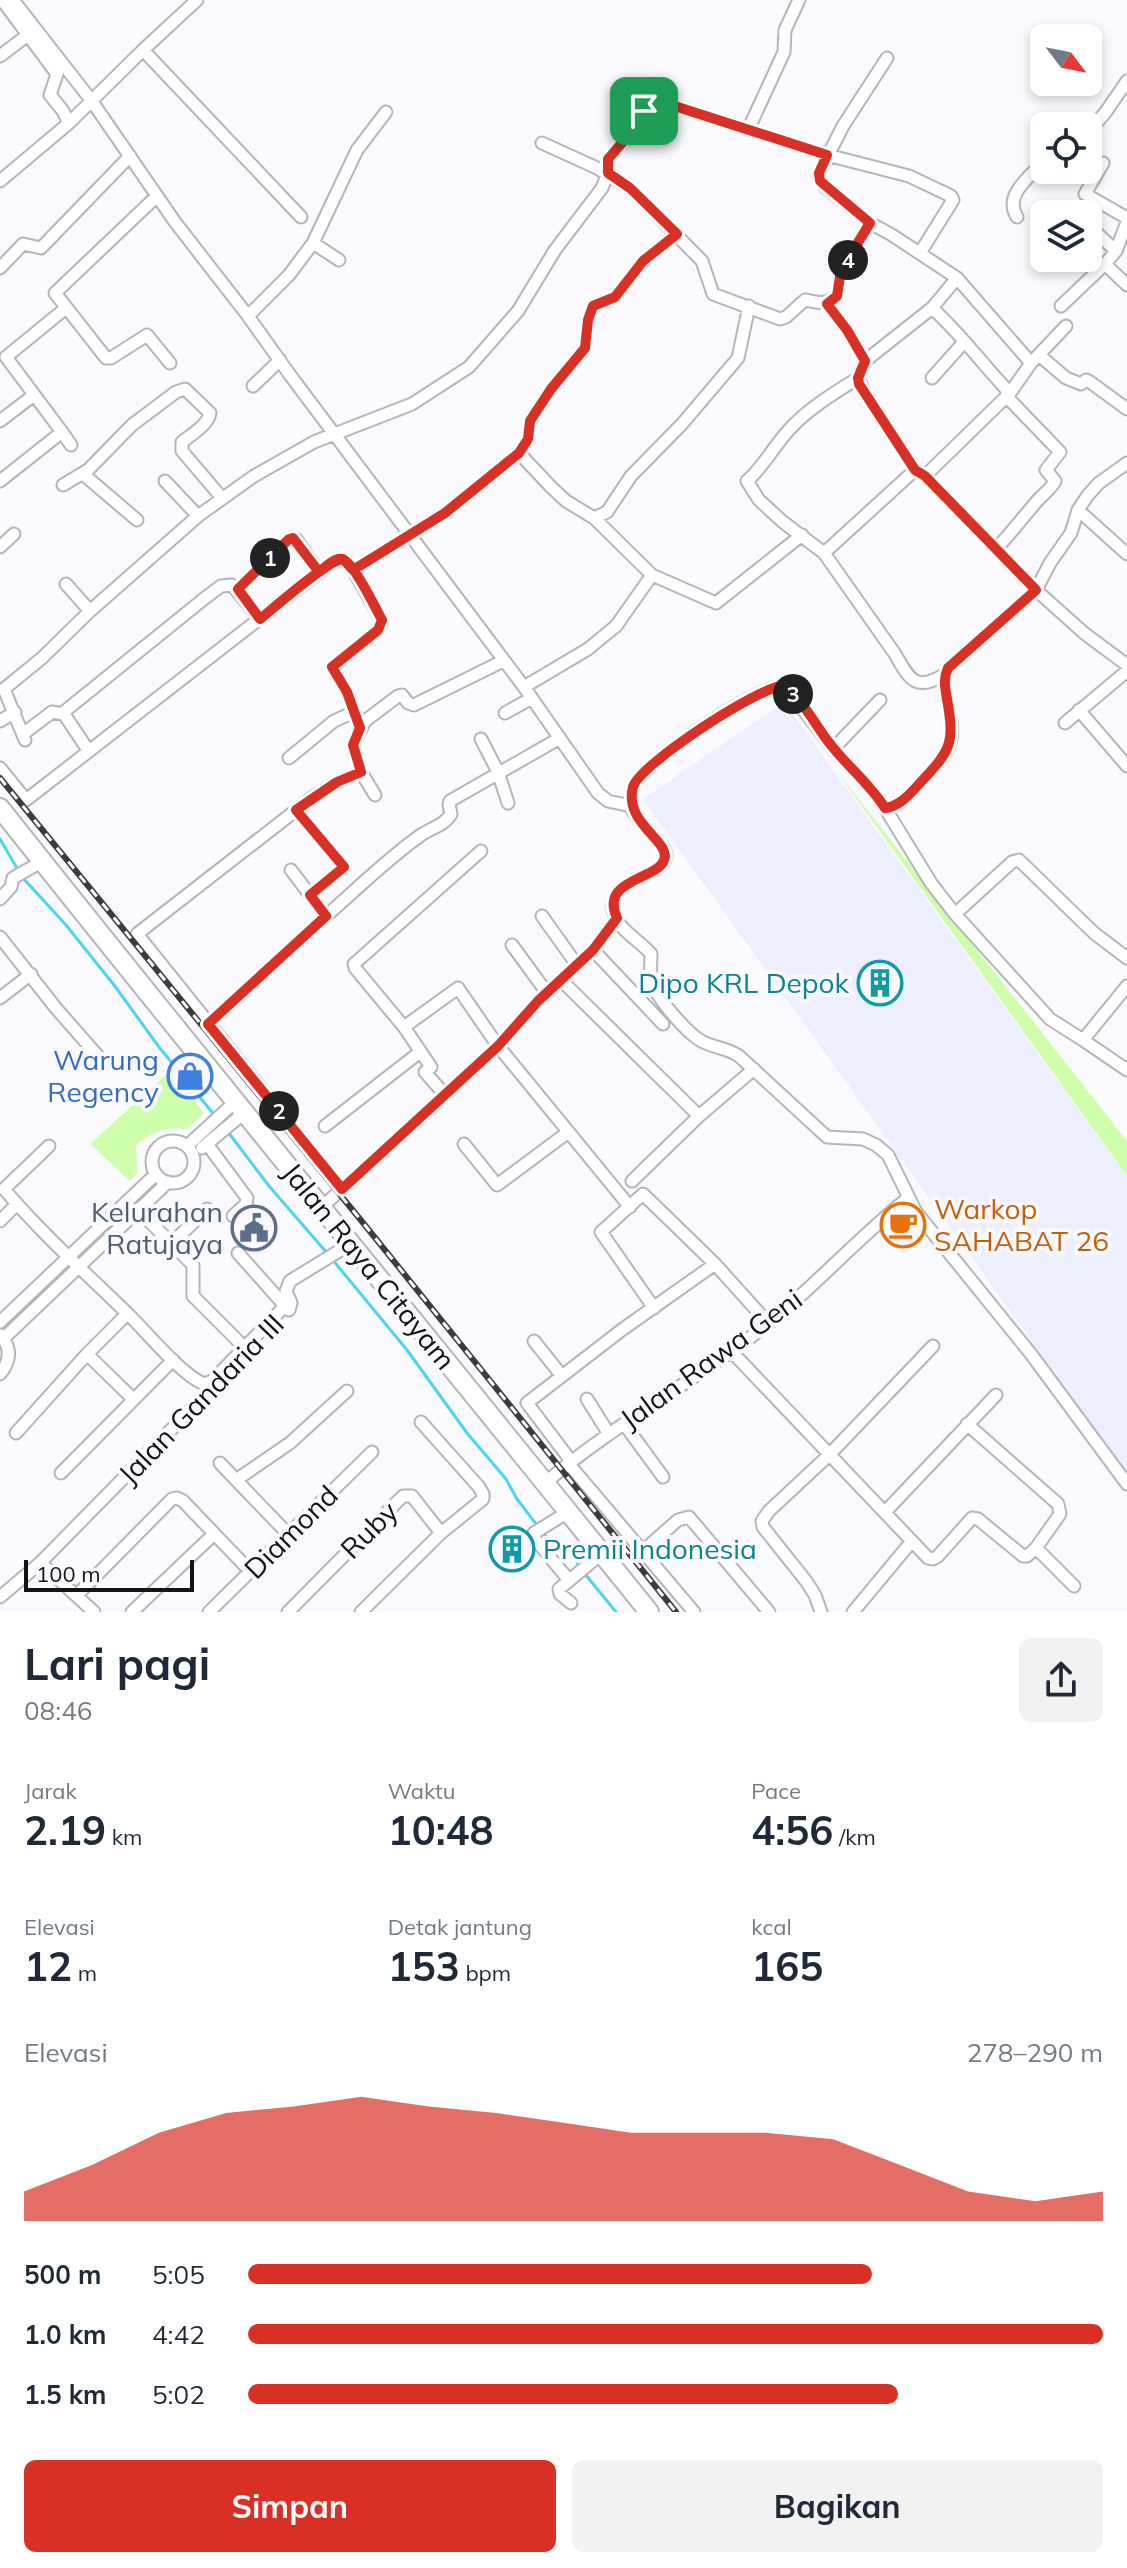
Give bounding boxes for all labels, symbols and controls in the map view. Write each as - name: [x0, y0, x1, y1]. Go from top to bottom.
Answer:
- north arrow: [1030, 24, 1102, 96]
- map controls: [1030, 24, 1102, 272]
- pin: [610, 77, 678, 145]
- icon: arrive: [622, 89, 666, 133]
- button: locate: [1030, 112, 1102, 184]
- button: layers: [1030, 200, 1102, 272]
- pin: 4: [828, 240, 868, 280]
- text: 4: [841, 246, 855, 274]
- pin: 1: [250, 538, 290, 578]
- text: 1: [263, 544, 277, 572]
- pin: 3: [773, 674, 813, 714]
- text: 3: [786, 680, 800, 708]
- building icon: Dipo KRL Depok: [856, 959, 904, 1007]
- place label: Dipo KRL Depok: [638, 965, 850, 1000]
- place label: Warung Regency: [47, 1042, 159, 1109]
- shop icon: Warung Regency: [166, 1052, 214, 1100]
- pin: 2: [259, 1091, 299, 1131]
- text: 2: [272, 1097, 286, 1125]
- street label: Jalan Raya Citayam: [275, 1155, 464, 1376]
- place label: Warkop SAHABAT 26: [934, 1191, 1109, 1258]
- place label: Kelurahan Ratujaya: [91, 1194, 223, 1261]
- cafe icon: Warkop SAHABAT 26: [879, 1201, 927, 1249]
- public building icon: Kelurahan Ratujaya: [230, 1204, 278, 1252]
- street label: Jalan Rawa Geni: [613, 1281, 808, 1436]
- street label: Jalan Gandaria III: [111, 1306, 291, 1491]
- street label: Diamond: [236, 1477, 345, 1586]
- street label: Ruby: [333, 1493, 405, 1566]
- building icon: Premii Indonesia: [488, 1525, 536, 1573]
- place label: Premii Indonesia: [543, 1531, 757, 1566]
- scale bar: [24, 1556, 194, 1592]
- text: 100 m: [36, 1560, 101, 1588]
- text: Lari pagi: [24, 1636, 210, 1691]
- button: share: [1019, 1638, 1103, 1722]
- text: 08:46: [24, 1694, 92, 1727]
- text: Jarak: [24, 1777, 77, 1805]
- text: Waktu: [388, 1777, 456, 1805]
- text: Pace: [751, 1777, 801, 1805]
- text: 2.19: [24, 1805, 106, 1855]
- text: 10:48: [388, 1805, 494, 1855]
- text: 4:56: [751, 1805, 833, 1855]
- text: km: [106, 1823, 142, 1851]
- text: /km: [833, 1823, 876, 1851]
- text: Elevasi: [24, 1913, 95, 1941]
- text: Detak jantung: [388, 1913, 532, 1941]
- text: kcal: [751, 1913, 792, 1941]
- text: 12: [24, 1941, 72, 1991]
- text: 153: [388, 1941, 460, 1991]
- text: 165: [751, 1941, 823, 1991]
- text: m: [72, 1959, 97, 1987]
- text: bpm: [460, 1959, 511, 1987]
- text: Elevasi: [24, 2036, 108, 2069]
- text: 278–290 m: [967, 2036, 1103, 2069]
- text: 500 m: [24, 2258, 101, 2291]
- text: 5:05: [152, 2258, 205, 2291]
- text: 1.0 km: [24, 2318, 107, 2351]
- text: 4:42: [152, 2318, 205, 2351]
- text: 1.5 km: [24, 2378, 107, 2411]
- text: 5:02: [152, 2378, 205, 2411]
- button: Simpan: [24, 2460, 556, 2552]
- button: Bagikan: [572, 2460, 1103, 2552]

